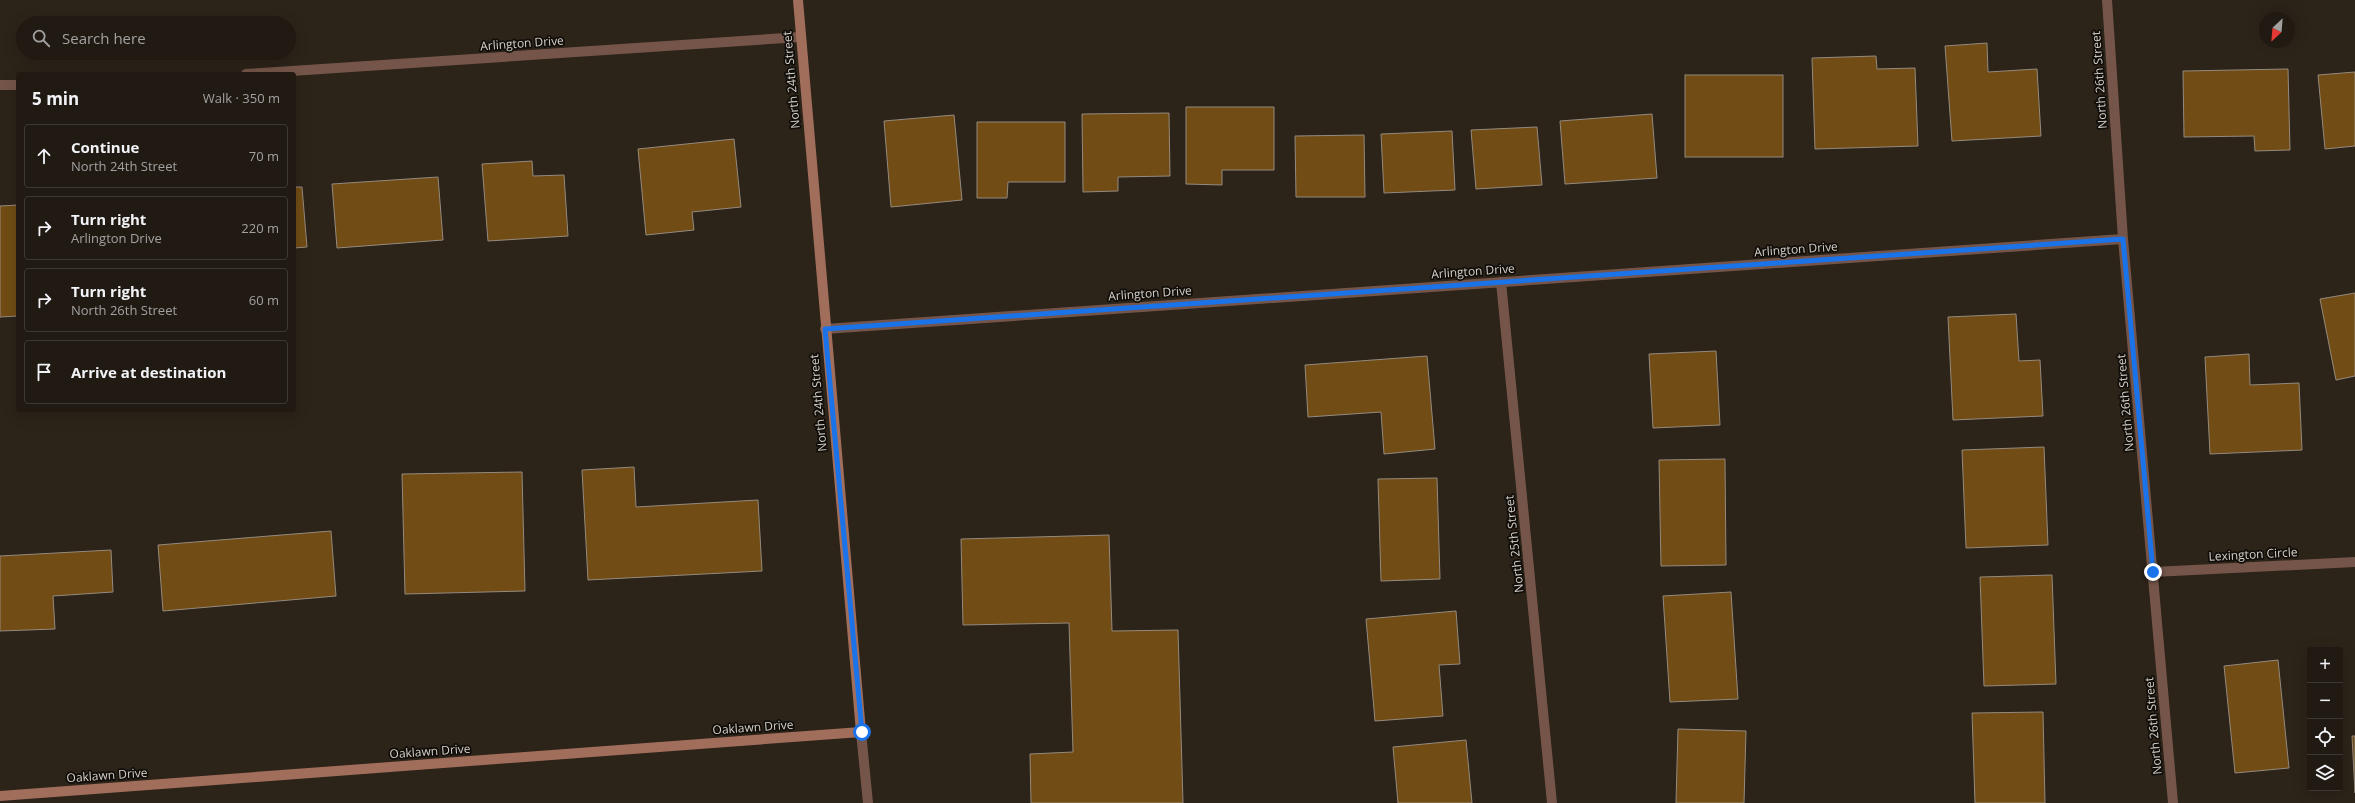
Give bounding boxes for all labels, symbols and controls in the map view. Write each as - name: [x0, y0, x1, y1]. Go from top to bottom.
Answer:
- north arrow: [2259, 12, 2295, 48]
- search box: [16, 16, 296, 60]
- icon: search: [30, 27, 52, 49]
- text: Search here: [62, 28, 146, 48]
- street label: North 24th Street: [778, 30, 804, 130]
- street label: North 26th Street: [2087, 31, 2111, 129]
- street label: Arlington Drive: [480, 32, 565, 54]
- text: 5 min: [32, 87, 79, 110]
- text: Walk · 350 m: [203, 89, 280, 107]
- text: Continue: [71, 137, 139, 157]
- icon: ahead: [33, 145, 55, 167]
- text: 70 m: [249, 147, 279, 165]
- text: North 24th Street: [71, 157, 177, 175]
- text: Turn right: [71, 209, 146, 229]
- icon: right: [33, 217, 55, 239]
- text: 220 m: [241, 219, 279, 237]
- text: Arlington Drive: [71, 229, 162, 247]
- street label: Arlington Drive: [1754, 238, 1839, 260]
- street label: Arlington Drive: [1431, 260, 1516, 282]
- text: Turn right: [71, 281, 146, 301]
- street label: Arlington Drive: [1108, 282, 1193, 304]
- icon: right: [33, 289, 55, 311]
- text: 60 m: [249, 291, 279, 309]
- text: North 26th Street: [71, 301, 177, 319]
- street label: North 24th Street: [805, 353, 831, 453]
- street label: North 26th Street: [2112, 353, 2138, 453]
- icon: arrive: [33, 361, 55, 383]
- text: Arrive at destination: [71, 362, 226, 382]
- street label: North 25th Street: [1500, 494, 1528, 594]
- street label: Lexington Circle: [2208, 543, 2298, 565]
- route end: [2144, 563, 2162, 581]
- map controls: [2307, 647, 2343, 791]
- button: +: [2307, 647, 2343, 683]
- street label: North 26th Street: [2140, 676, 2166, 776]
- button: −: [2307, 683, 2343, 719]
- street label: Oaklawn Drive: [712, 716, 794, 738]
- button: locate: [2307, 719, 2343, 755]
- route start: [853, 723, 871, 741]
- street label: Oaklawn Drive: [389, 740, 471, 762]
- button: layers: [2307, 755, 2343, 791]
- street label: Oaklawn Drive: [66, 764, 148, 786]

